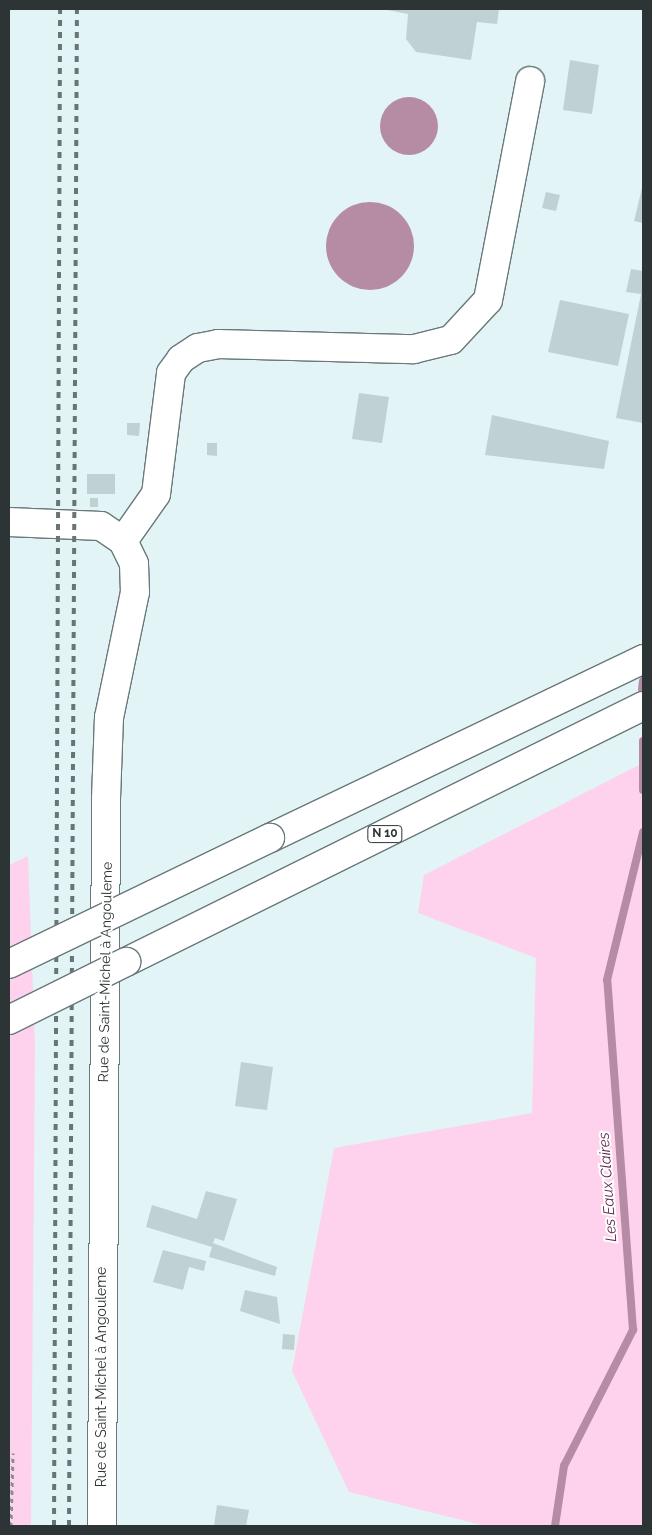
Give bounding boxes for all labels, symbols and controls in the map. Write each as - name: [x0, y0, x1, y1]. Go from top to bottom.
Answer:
- road number: N 10: [366, 824, 404, 844]
- street label: Rue de Saint-Michel à Angouleme: [95, 861, 115, 1083]
- water label: Les Eaux Claires: [595, 1132, 621, 1242]
- street label: Rue de Saint-Michel à Angouleme: [93, 1266, 109, 1488]

